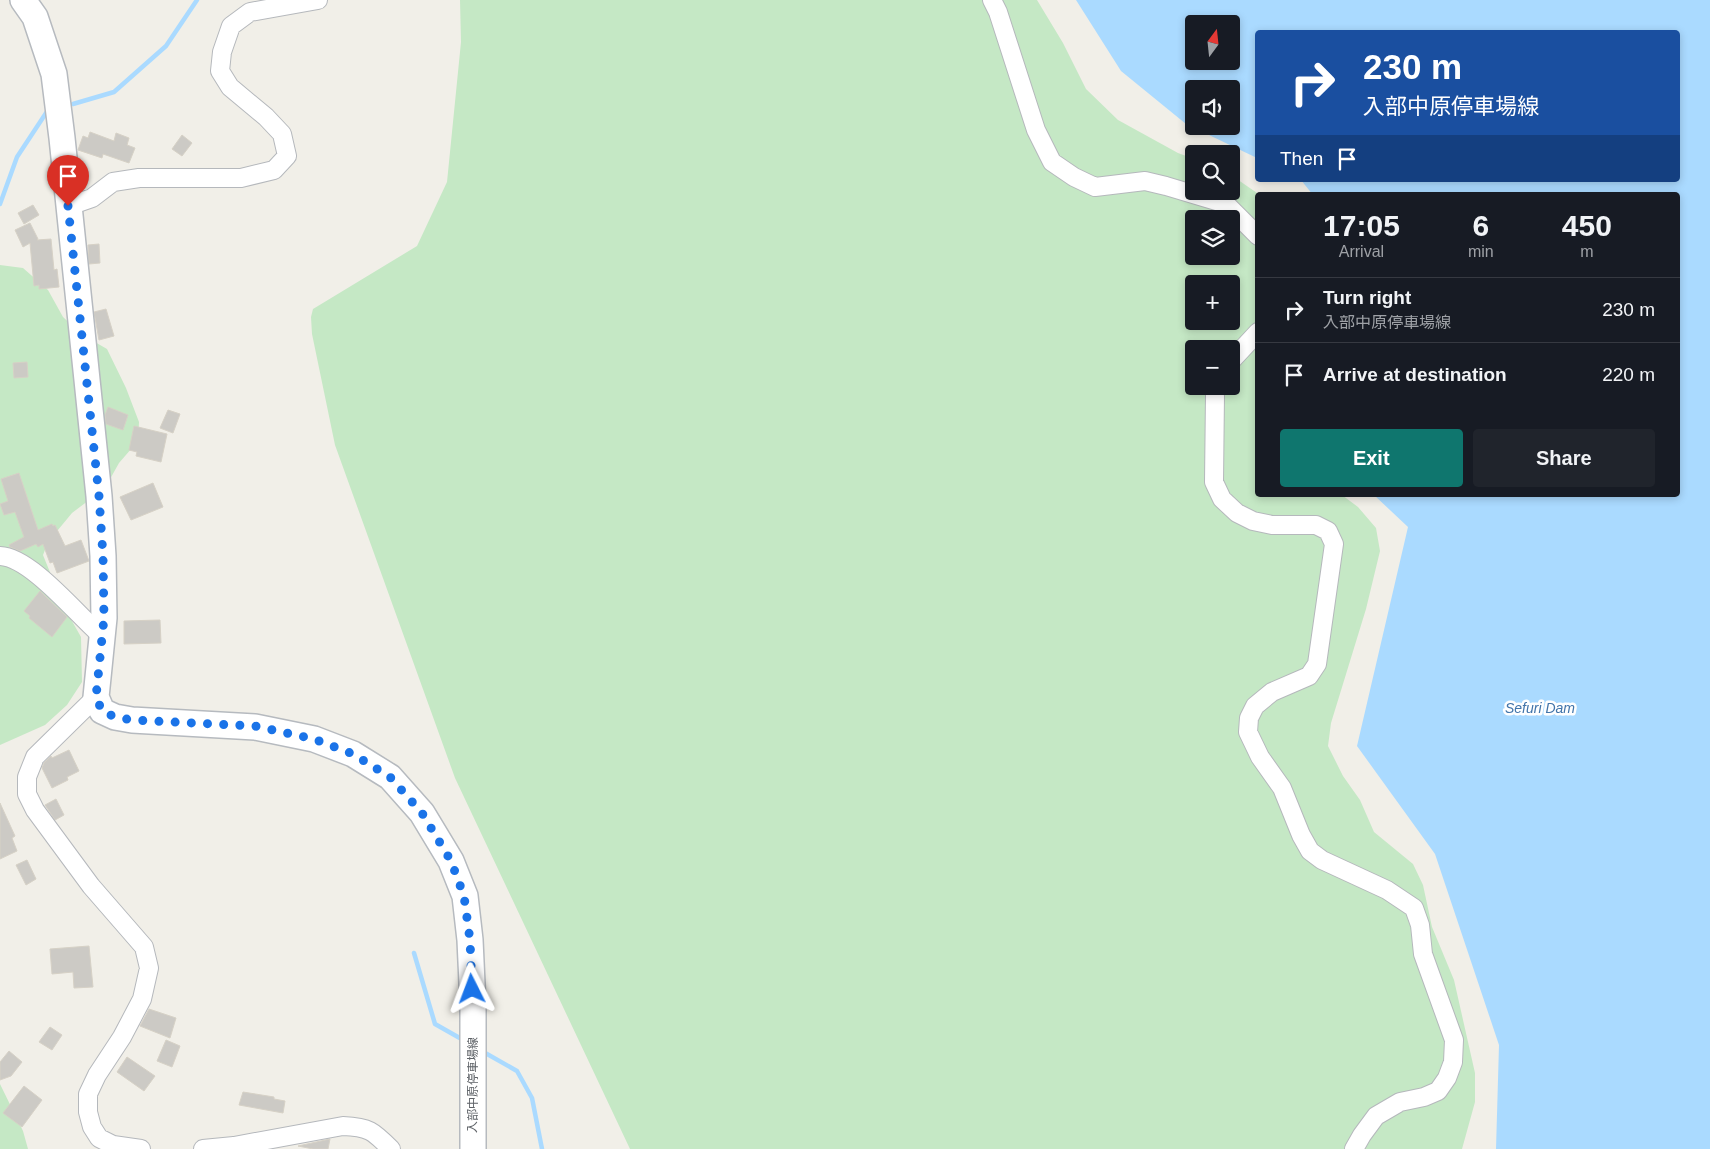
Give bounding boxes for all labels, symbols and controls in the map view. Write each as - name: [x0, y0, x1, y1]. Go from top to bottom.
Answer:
- north arrow: [1185, 15, 1240, 70]
- map controls: [1185, 15, 1240, 395]
- text: 230 m: [1363, 47, 1462, 86]
- icon: right: [1280, 50, 1345, 115]
- button: sound: [1185, 80, 1240, 135]
- text: 入部中原停車場線: [1363, 94, 1539, 119]
- button: search: [1185, 145, 1240, 200]
- icon: arrive: [1333, 145, 1361, 173]
- text: Then: [1280, 148, 1323, 169]
- pin: [47, 155, 89, 206]
- icon: arrive: [54, 162, 82, 190]
- text: 17:05: [1323, 209, 1400, 242]
- text: 6: [1472, 209, 1489, 242]
- text: 450: [1562, 209, 1612, 242]
- button: layers: [1185, 210, 1240, 265]
- text: Arrival: [1339, 243, 1384, 260]
- text: min: [1468, 243, 1494, 260]
- text: m: [1580, 243, 1593, 260]
- button: +: [1185, 275, 1240, 330]
- text: Turn right: [1323, 287, 1411, 308]
- icon: right: [1280, 296, 1308, 324]
- text: 230 m: [1602, 299, 1655, 320]
- text: 入部中原停車場線: [1323, 314, 1451, 331]
- button: −: [1185, 340, 1240, 395]
- icon: arrive: [1280, 361, 1308, 389]
- text: Arrive at destination: [1323, 364, 1507, 385]
- text: 220 m: [1602, 364, 1655, 385]
- button: Exit: [1280, 429, 1463, 487]
- button: Share: [1473, 429, 1655, 487]
- water label: Sefuri Dam: [1505, 700, 1575, 716]
- position arrow: [445, 962, 497, 1014]
- street label: 入部中原停車場線: [466, 1037, 480, 1133]

